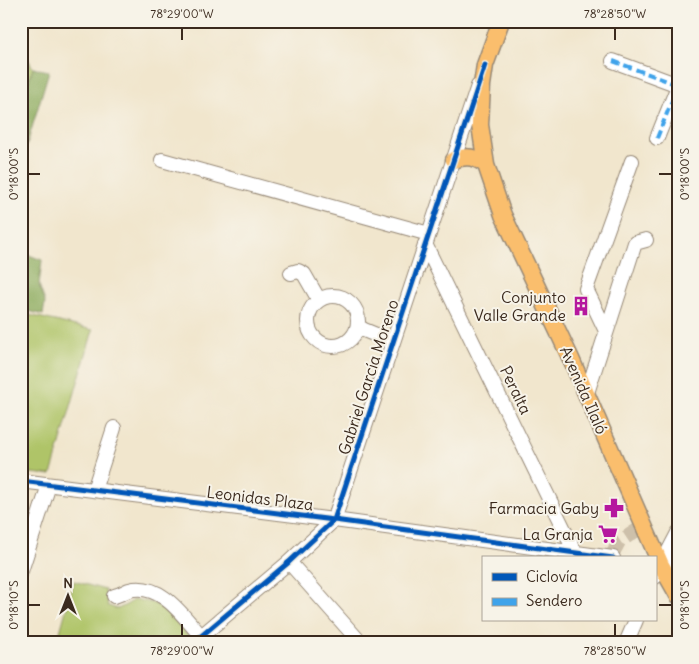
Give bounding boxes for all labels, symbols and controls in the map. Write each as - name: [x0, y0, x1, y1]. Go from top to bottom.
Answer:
- text: 78°29'00"W: [150, 6, 214, 21]
- text: 78°28'50"W: [584, 6, 646, 21]
- text: 0°18'00"S: [6, 147, 21, 200]
- text: 0°18'00"S: [677, 147, 692, 200]
- place label: Conjunto Valle Grande: [474, 287, 566, 325]
- building icon: Conjunto Valle Grande: [570, 295, 592, 317]
- street label: Gabriel García Moreno: [333, 297, 403, 457]
- street label: Avenida Ilaló: [556, 343, 612, 437]
- street label: Peralta: [496, 363, 536, 417]
- street label: Leonidas Plaza: [206, 482, 314, 514]
- pharmacy icon: Farmacia Gaby: [603, 497, 625, 519]
- place label: Farmacia Gaby: [489, 498, 599, 518]
- supermarket icon: La Granja: [597, 523, 619, 545]
- place label: La Granja: [522, 524, 593, 544]
- legend: [482, 556, 656, 622]
- text: Ciclovía: [526, 567, 578, 586]
- north arrow: [42, 572, 92, 622]
- text: N: [63, 574, 73, 592]
- text: 0°18'10"S: [6, 580, 21, 630]
- text: 0°18'10"S: [677, 580, 692, 630]
- text: Sendero: [526, 591, 582, 610]
- text: 78°29'00"W: [150, 643, 214, 658]
- text: 78°28'50"W: [584, 643, 646, 658]

